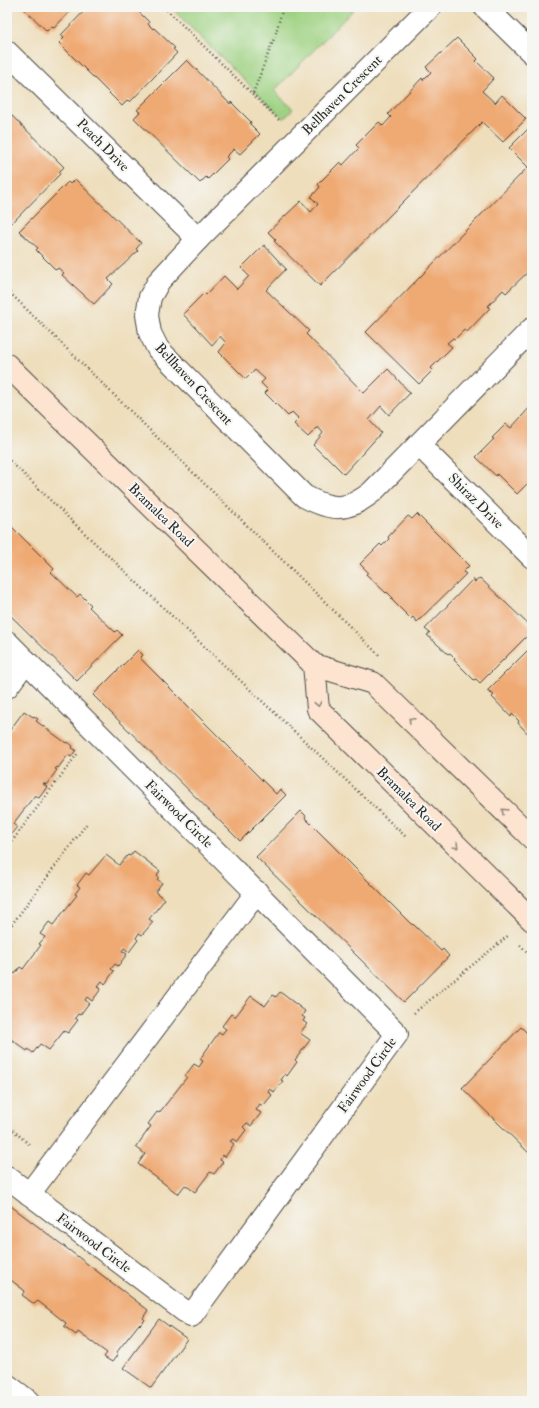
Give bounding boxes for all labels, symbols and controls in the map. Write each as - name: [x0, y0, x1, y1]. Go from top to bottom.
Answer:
- street label: Bellhaven Crescent: [298, 51, 386, 139]
- street label: Peach Drive: [73, 115, 133, 175]
- street label: Bellhaven Crescent: [152, 339, 237, 429]
- street label: Shiraz Drive: [445, 470, 507, 532]
- street label: Bramalea Road: [125, 480, 197, 550]
- one-way arrow: [313, 700, 322, 707]
- one-way arrow: [408, 717, 416, 725]
- street label: Bramalea Road: [373, 763, 445, 835]
- street label: Fairwood Circle: [142, 777, 217, 852]
- one-way arrow: [501, 808, 509, 816]
- one-way arrow: [451, 841, 459, 849]
- street label: Fairwood Circle: [334, 1034, 400, 1116]
- street label: Fairwood Circle: [53, 1209, 135, 1277]

